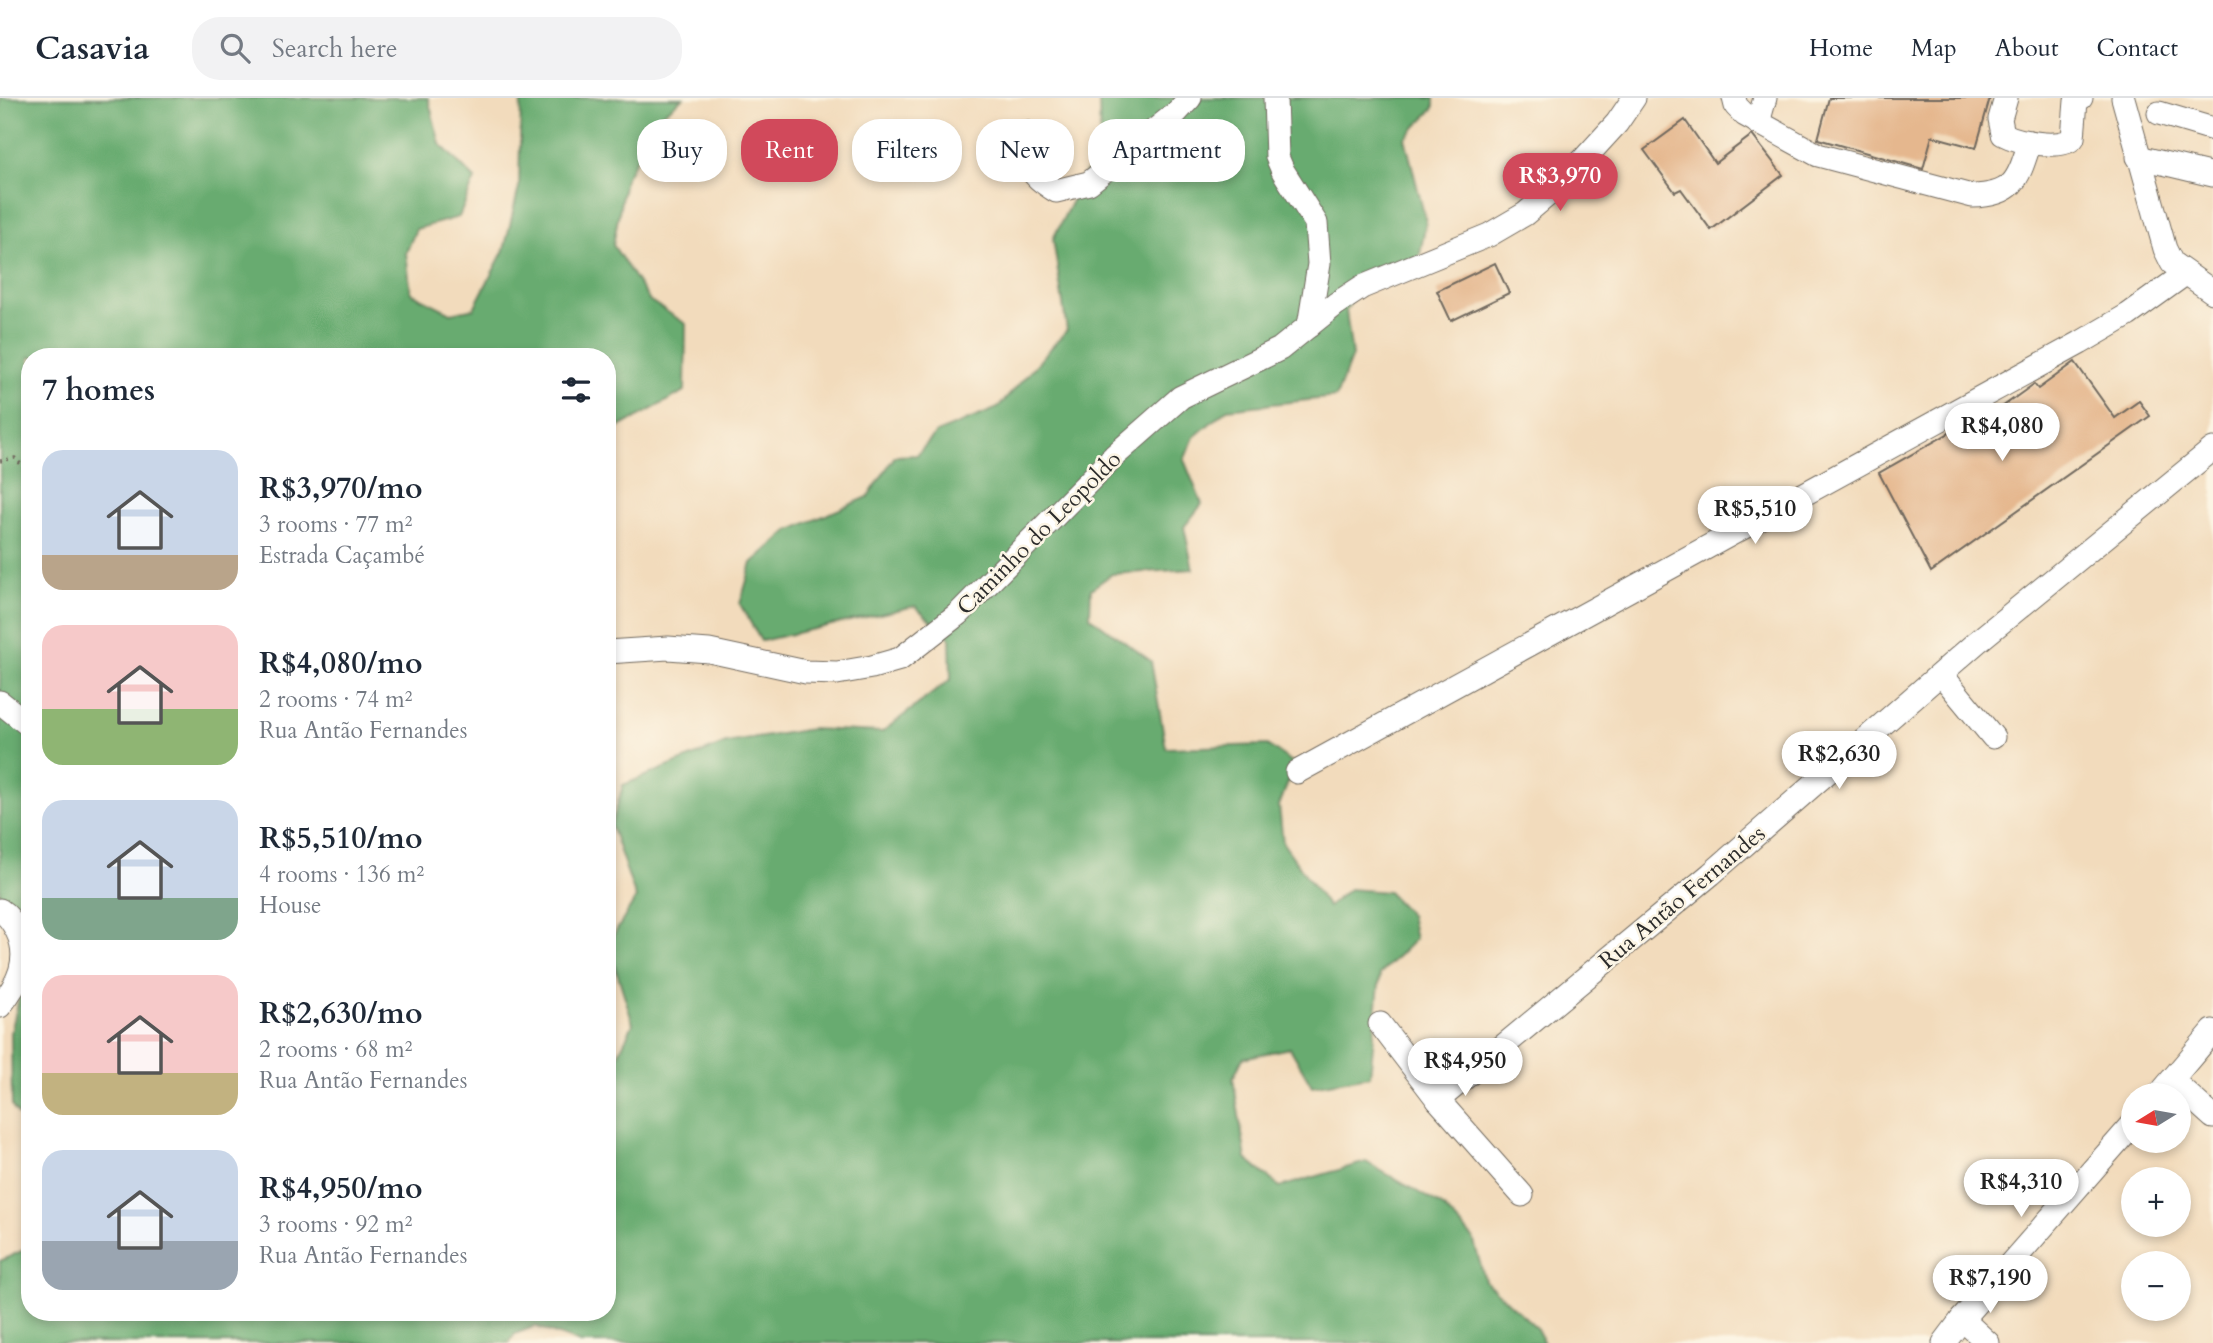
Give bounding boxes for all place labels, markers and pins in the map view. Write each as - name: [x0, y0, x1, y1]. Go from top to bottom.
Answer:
- pin: R$3,970: [1495, 153, 1625, 213]
- pin: R$4,080: [1937, 404, 2067, 463]
- pin: R$5,510: [1690, 486, 1820, 546]
- pin: R$2,630: [1774, 732, 1904, 791]
- pin: R$4,950: [1400, 1038, 1530, 1098]
- pin: R$4,310: [1956, 1160, 2086, 1219]
- pin: R$7,190: [1925, 1256, 2055, 1315]

